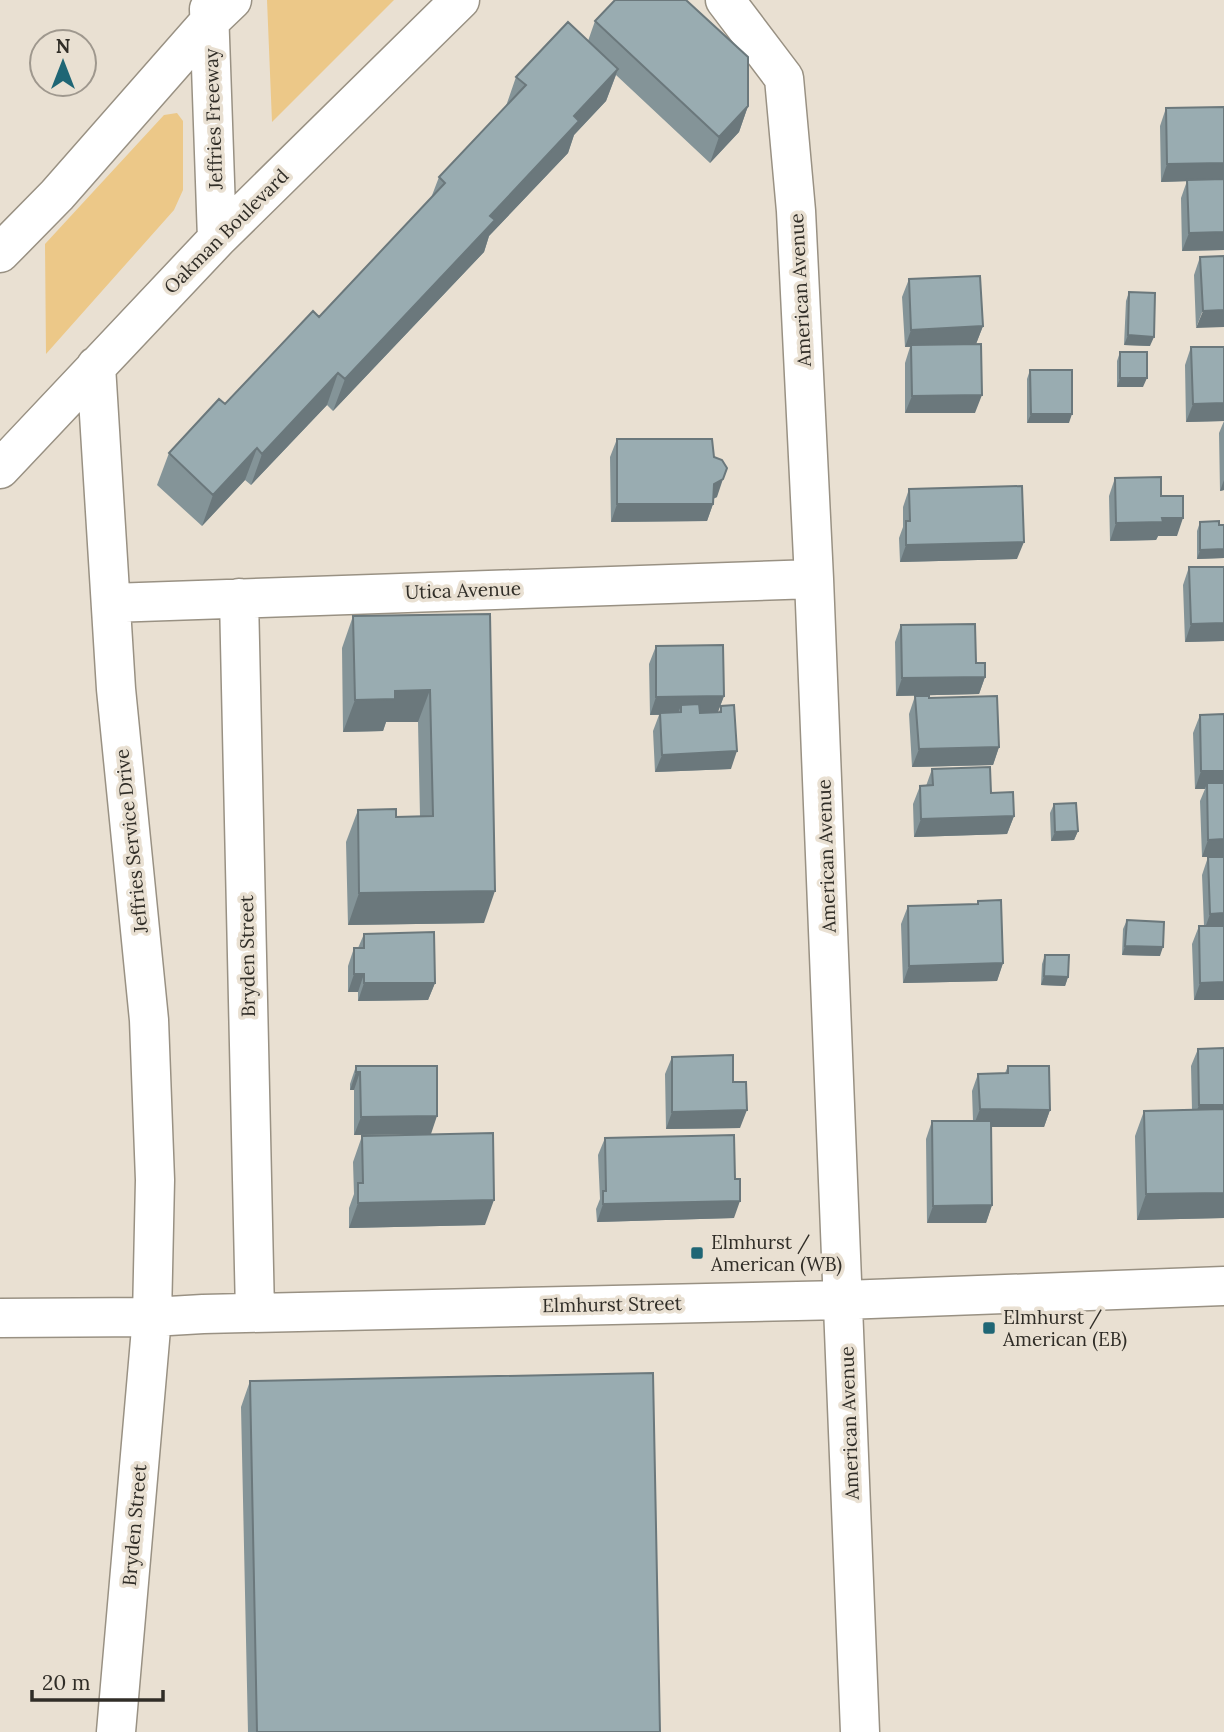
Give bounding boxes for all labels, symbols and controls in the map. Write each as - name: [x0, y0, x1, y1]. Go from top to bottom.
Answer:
- north arrow: [28, 28, 98, 98]
- text: N: [56, 34, 71, 58]
- street label: Jeffries Freeway: [199, 48, 227, 191]
- street label: Oakman Boulevard: [159, 164, 293, 298]
- street label: American Avenue: [784, 213, 816, 368]
- street label: Utica Avenue: [404, 576, 522, 604]
- street label: Jeffries Service Drive: [109, 748, 153, 935]
- street label: American Avenue: [811, 779, 841, 934]
- street label: Bryden Street: [234, 894, 260, 1017]
- place label: Elmhurst / American (WB): [710, 1230, 842, 1277]
- marker: Elmhurst / American (WB): [689, 1245, 705, 1261]
- street label: Elmhurst Street: [542, 1291, 683, 1317]
- place label: Elmhurst / American (EB): [1002, 1305, 1127, 1352]
- marker: Elmhurst / American (EB): [981, 1320, 997, 1336]
- street label: American Avenue: [834, 1346, 864, 1501]
- street label: Bryden Street: [117, 1462, 151, 1587]
- scale bar: [32, 1658, 163, 1702]
- text: 20 m: [42, 1669, 91, 1696]

